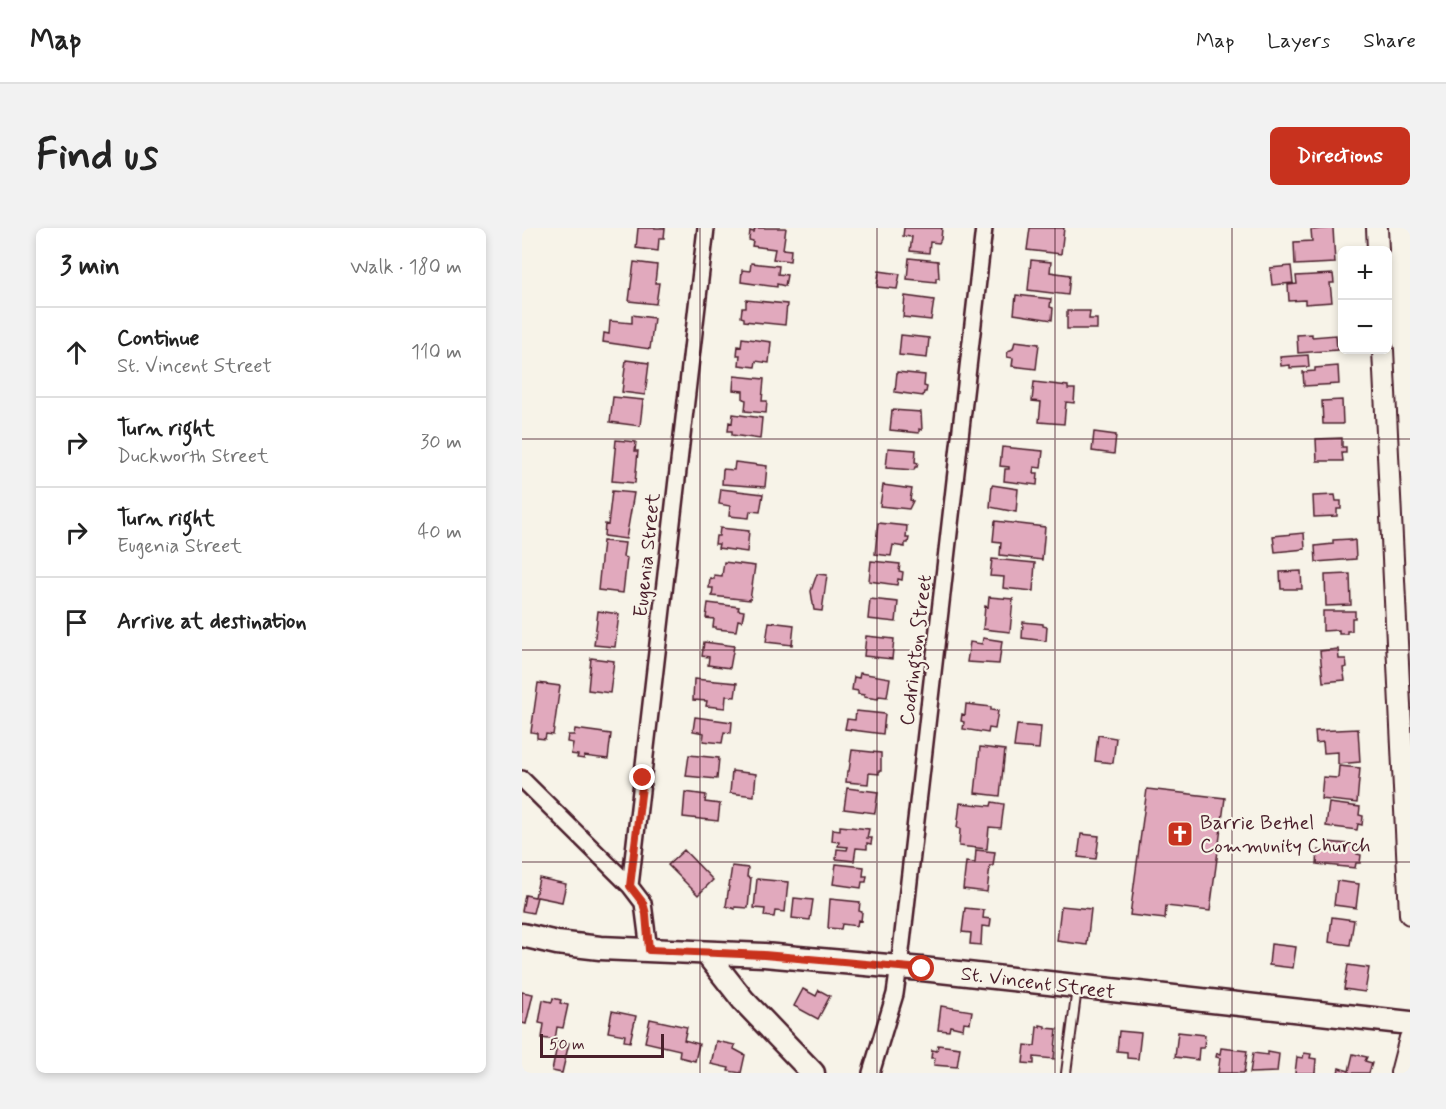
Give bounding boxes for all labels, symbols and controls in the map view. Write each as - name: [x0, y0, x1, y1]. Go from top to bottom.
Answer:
- text: Map: [30, 23, 81, 60]
- text: Map: [1196, 27, 1234, 55]
- text: Layers: [1267, 27, 1330, 55]
- text: Share: [1363, 27, 1416, 55]
- button: Directions: [1270, 127, 1410, 185]
- text: Find us: [36, 129, 158, 184]
- map controls: [1338, 246, 1392, 354]
- button: +: [1338, 246, 1392, 300]
- text: 3 min: [60, 250, 120, 284]
- text: Walk · 180 m: [350, 254, 462, 281]
- button: −: [1338, 300, 1392, 354]
- text: Continue: [117, 325, 199, 353]
- icon: ahead: [60, 336, 93, 369]
- text: 110 m: [411, 339, 462, 366]
- text: St. Vincent Street: [117, 353, 272, 380]
- text: Turn right: [117, 415, 215, 443]
- icon: right: [60, 426, 93, 459]
- text: 30 m: [420, 429, 462, 456]
- text: Duckworth Street: [117, 443, 269, 470]
- street label: Eugenia Street: [628, 491, 667, 619]
- text: Turn right: [117, 505, 215, 533]
- icon: right: [60, 516, 93, 549]
- text: 40 m: [418, 519, 462, 546]
- text: Eugenia Street: [117, 533, 242, 560]
- street label: Codrington Street: [894, 573, 941, 728]
- icon: arrive: [60, 606, 93, 639]
- text: Arrive at destination: [117, 608, 307, 636]
- route end: [629, 764, 655, 790]
- place label: Barrie Bethel Community Church: [1200, 810, 1371, 860]
- church icon: Barrie Bethel Community Church: [1165, 819, 1195, 849]
- route start: [908, 955, 934, 981]
- street label: St. Vincent Street: [959, 961, 1116, 1006]
- scale bar: [540, 1031, 664, 1058]
- text: 50 m: [549, 1034, 585, 1055]

